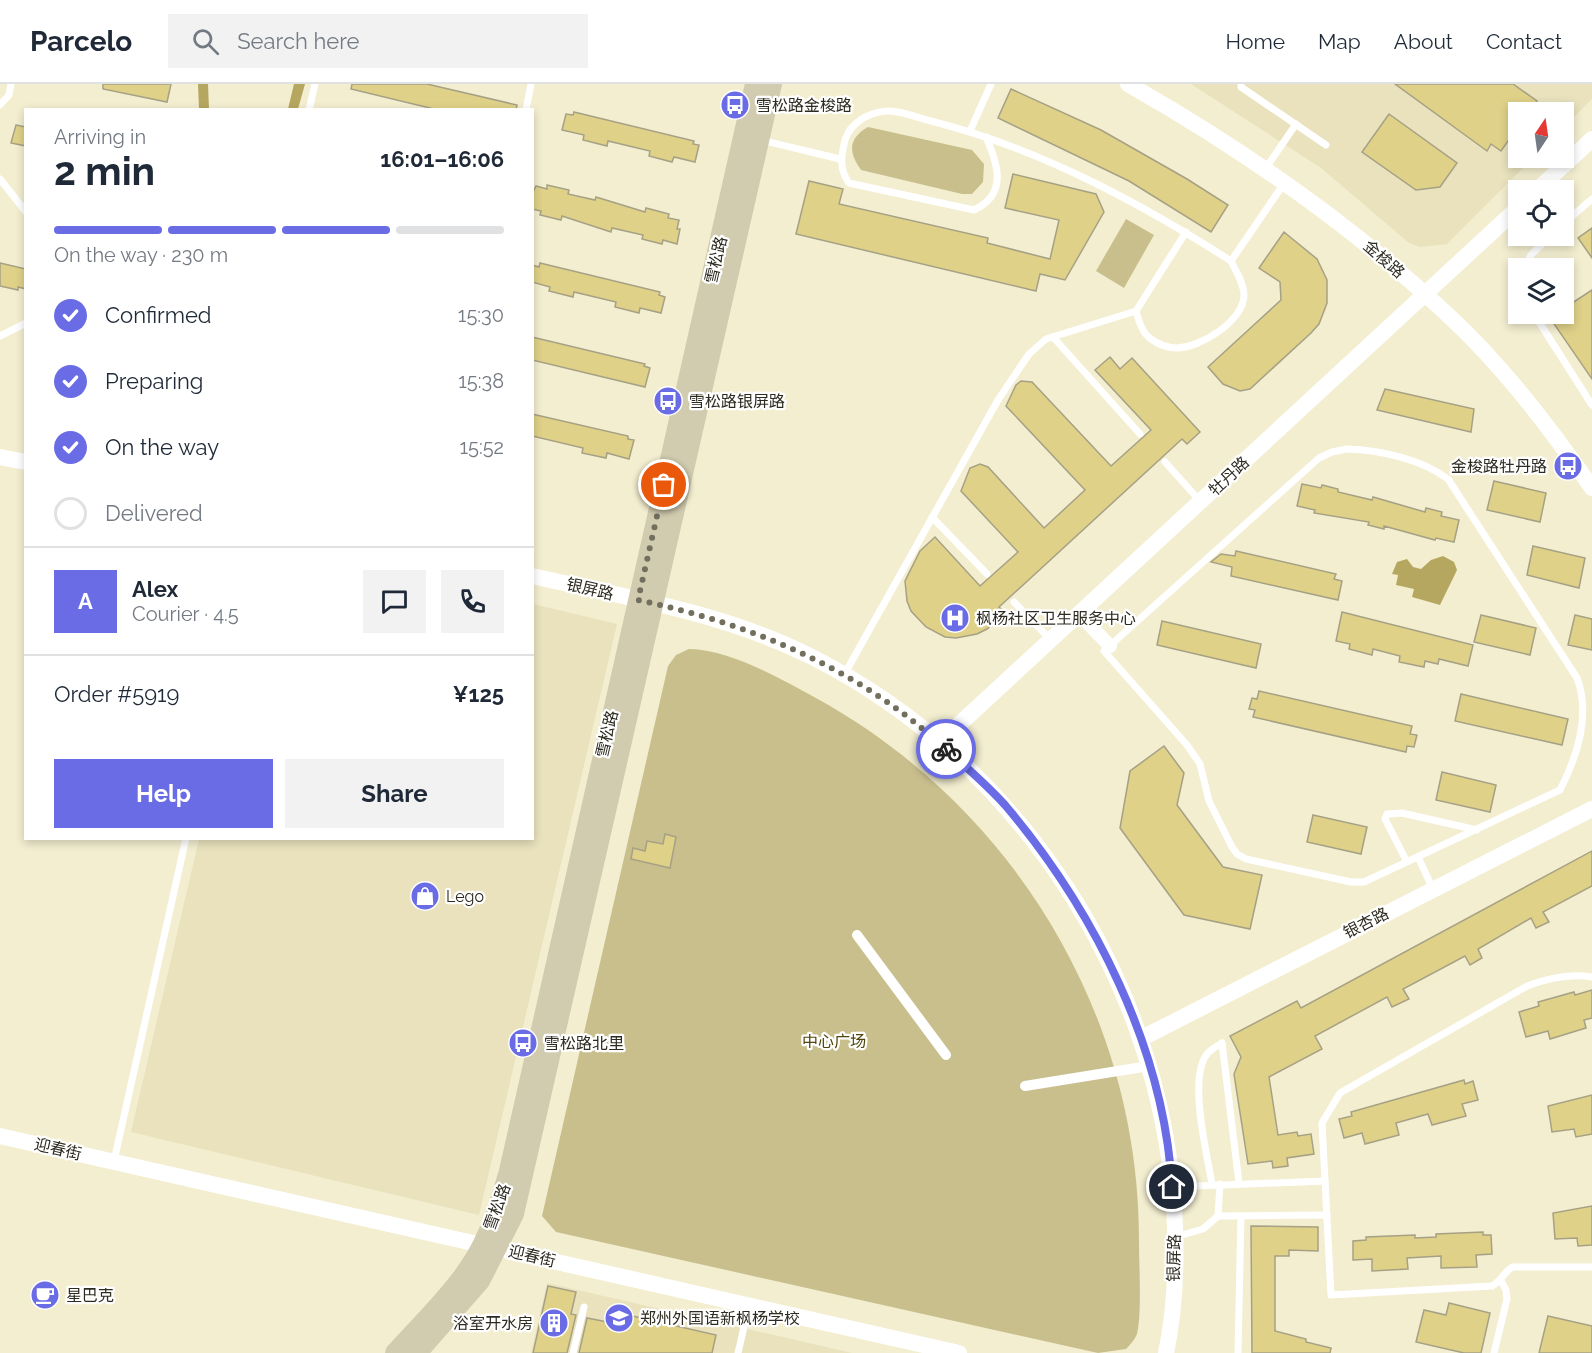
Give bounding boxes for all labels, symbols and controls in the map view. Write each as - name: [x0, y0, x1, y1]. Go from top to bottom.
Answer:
- search box: [168, 14, 588, 68]
- text: Parcelo: [30, 25, 132, 58]
- icon: search: [189, 25, 222, 58]
- text: Search here: [237, 28, 359, 54]
- text: Home: [1226, 29, 1285, 54]
- text: Map: [1318, 29, 1361, 54]
- text: About: [1394, 29, 1453, 54]
- text: Contact: [1486, 29, 1562, 54]
- bus stop icon: 雪松路金梭路: [719, 89, 751, 121]
- place label: 雪松路金梭路: [756, 96, 852, 115]
- north arrow: [1508, 102, 1574, 168]
- map controls: [1508, 102, 1574, 324]
- text: Arriving in: [54, 125, 146, 149]
- text: 16:01–16:06: [380, 146, 504, 172]
- text: 2 min: [54, 148, 155, 194]
- button: locate: [1508, 180, 1574, 246]
- street label: 雪松路: [701, 234, 731, 286]
- street label: 金梭路: [1360, 236, 1408, 282]
- text: On the way · 230 m: [54, 243, 228, 267]
- button: layers: [1508, 258, 1574, 324]
- icon: check: [54, 299, 87, 332]
- text: Confirmed: [105, 302, 212, 328]
- text: 15:30: [458, 303, 504, 327]
- icon: check: [54, 365, 87, 398]
- text: Preparing: [105, 368, 203, 394]
- text: 15:38: [458, 369, 504, 393]
- bus stop icon: 雪松路银屏路: [652, 385, 684, 417]
- place label: 雪松路银屏路: [689, 392, 785, 411]
- icon: check: [54, 431, 87, 464]
- text: On the way: [105, 434, 219, 460]
- text: 15:52: [459, 435, 504, 459]
- bus stop icon: 金梭路牡丹路: [1552, 450, 1584, 482]
- street label: 牡丹路: [1205, 453, 1253, 499]
- place label: 金梭路牡丹路: [1451, 457, 1547, 476]
- pin: [638, 459, 689, 510]
- icon: bag: [647, 468, 680, 501]
- text: Delivered: [105, 500, 203, 526]
- button: chat: [363, 570, 426, 633]
- button: phone: [441, 570, 504, 633]
- street label: 银屏路: [564, 574, 616, 604]
- text: Alex: [132, 576, 178, 602]
- text: A: [78, 588, 93, 614]
- text: Courier · 4.5: [132, 602, 239, 626]
- hospital icon: 枫杨社区卫生服务中心: [939, 602, 971, 634]
- place label: 枫杨社区卫生服务中心: [976, 609, 1136, 628]
- text: Order #5919: [54, 681, 179, 707]
- text: ¥125: [453, 681, 504, 707]
- street label: 雪松路: [592, 708, 622, 760]
- courier: [916, 719, 976, 779]
- icon: bike: [930, 733, 963, 766]
- button: Help: [54, 759, 273, 828]
- button: Share: [285, 759, 504, 828]
- shop icon: Lego: [409, 880, 441, 912]
- place label: Lego: [446, 887, 484, 906]
- street label: 银杏路: [1340, 904, 1392, 942]
- bus stop icon: 雪松路北里: [507, 1027, 539, 1059]
- park label: 中心广场: [802, 1032, 866, 1051]
- place label: 雪松路北里: [544, 1034, 624, 1053]
- street label: 迎春街: [32, 1134, 84, 1164]
- pin: [1146, 1161, 1197, 1212]
- icon: home: [1155, 1170, 1188, 1203]
- street label: 雪松路: [480, 1181, 514, 1233]
- street label: 银屏路: [1164, 1234, 1184, 1282]
- street label: 迎春街: [506, 1241, 558, 1271]
- cafe icon: 星巴克: [29, 1279, 61, 1311]
- place label: 星巴克: [66, 1286, 114, 1305]
- school or university icon: 郑州外国语新枫杨学校: [603, 1302, 635, 1334]
- building icon: 浴室开水房: [538, 1307, 570, 1339]
- place label: 郑州外国语新枫杨学校: [640, 1309, 800, 1328]
- place label: 浴室开水房: [453, 1314, 533, 1333]

